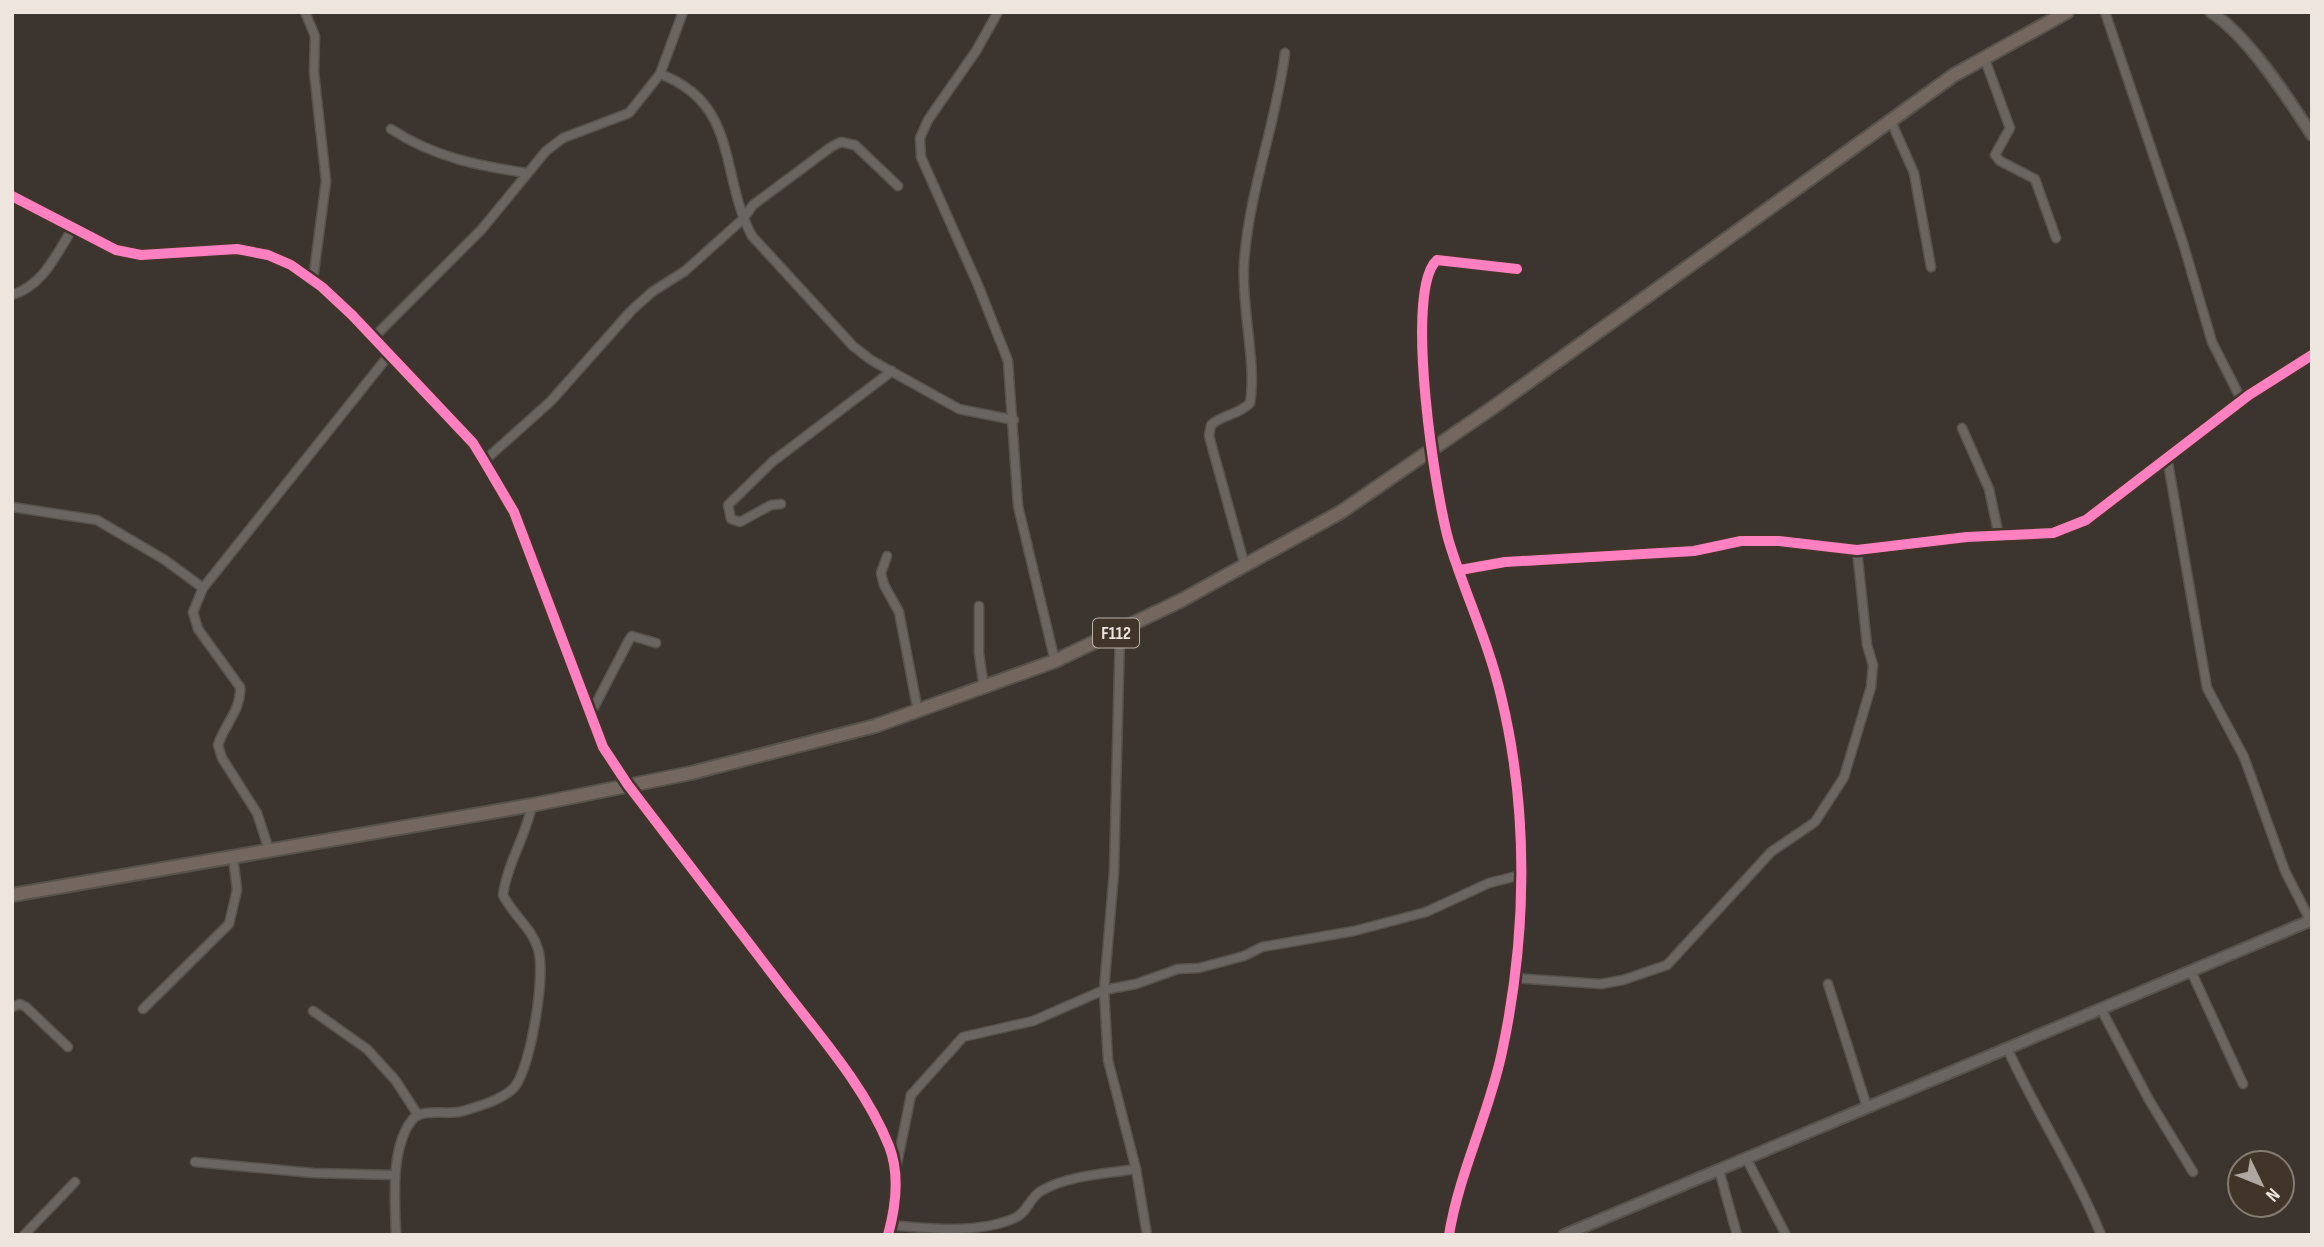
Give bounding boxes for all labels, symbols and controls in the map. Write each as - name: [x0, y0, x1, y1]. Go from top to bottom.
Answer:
- road number: F112: [1093, 618, 1139, 648]
- north arrow: [2226, 1149, 2296, 1219]
- text: N: [2260, 1183, 2284, 1206]

